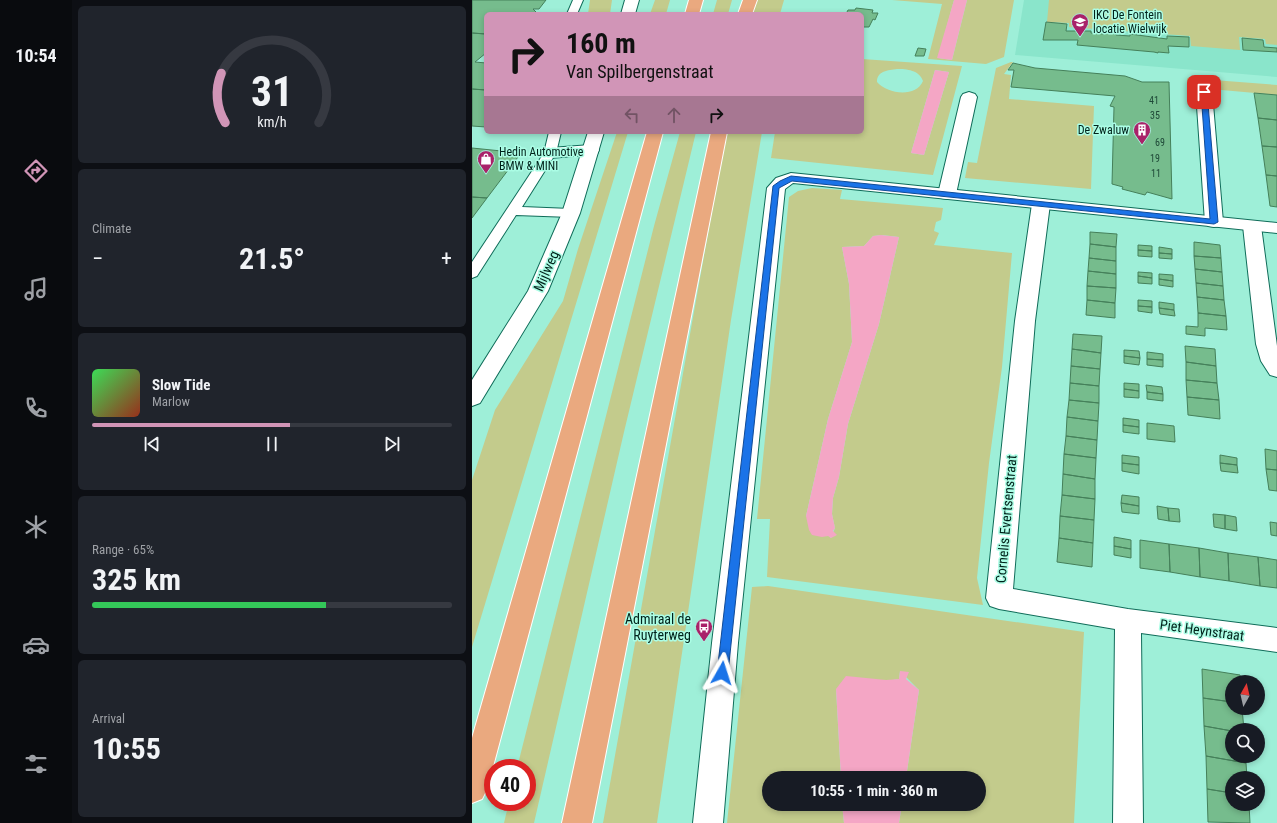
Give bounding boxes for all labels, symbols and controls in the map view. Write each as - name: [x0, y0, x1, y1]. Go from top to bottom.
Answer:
- place label: IKC De Fontein locatie Wielwijk: [1093, 8, 1167, 36]
- school or university icon: IKC De Fontein locatie Wielwijk: [1070, 12, 1090, 37]
- text: 160 m: [566, 27, 636, 60]
- icon: right: [500, 28, 552, 80]
- text: 10:54: [15, 45, 57, 66]
- text: Van Spilbergenstraat: [566, 61, 714, 82]
- text: 31: [251, 67, 293, 116]
- pin: [1187, 75, 1221, 109]
- icon: arrive: [1193, 81, 1215, 103]
- house number: 41: [1149, 95, 1159, 106]
- icon: left: [621, 104, 643, 126]
- icon: ahead: [663, 104, 685, 126]
- icon: right: [705, 104, 727, 126]
- house number: 35: [1150, 110, 1160, 121]
- text: km/h: [257, 113, 287, 129]
- building icon: De Zwaluw: [1132, 120, 1152, 145]
- place label: De Zwaluw: [1078, 123, 1129, 137]
- house number: 69: [1155, 137, 1165, 148]
- place label: Hedin Automotive BMW & MINI: [499, 145, 584, 173]
- shop icon: Hedin Automotive BMW & MINI: [476, 149, 496, 174]
- house number: 19: [1150, 153, 1160, 164]
- icon: directions: [22, 157, 50, 185]
- house number: 11: [1151, 168, 1161, 179]
- text: Climate: [92, 221, 131, 236]
- text: 21.5°: [239, 241, 305, 276]
- text: −: [92, 246, 103, 271]
- text: +: [441, 246, 452, 271]
- street label: Mijlweg: [530, 248, 562, 294]
- icon: music: [22, 275, 50, 303]
- text: Slow Tide: [152, 376, 210, 394]
- icon: phone: [22, 394, 50, 422]
- text: Marlow: [152, 394, 190, 409]
- icon: previous: [141, 433, 163, 455]
- icon: pause: [261, 433, 283, 455]
- icon: next: [381, 433, 403, 455]
- street label: Cornelis Evertsenstraat: [992, 454, 1020, 584]
- icon: climate: [22, 513, 50, 541]
- text: Range · 65%: [92, 542, 154, 557]
- text: 325 km: [92, 562, 181, 597]
- place label: Admiraal de Ruyterweg: [625, 611, 691, 643]
- street label: Piet Heynstraat: [1159, 616, 1245, 644]
- bus stop icon: Admiraal de Ruyterweg: [694, 617, 714, 642]
- icon: car: [22, 631, 50, 659]
- position arrow: [701, 652, 743, 694]
- north arrow: [1225, 675, 1265, 715]
- map controls: [1225, 675, 1265, 811]
- text: Arrival: [92, 711, 125, 726]
- button: search: [1225, 723, 1265, 763]
- text: 10:55: [92, 731, 161, 766]
- icon: filters: [22, 750, 50, 778]
- speed limit sign: 40: [484, 759, 536, 811]
- button: layers: [1225, 771, 1265, 811]
- text: 10:55 · 1 min · 360 m: [810, 782, 938, 800]

